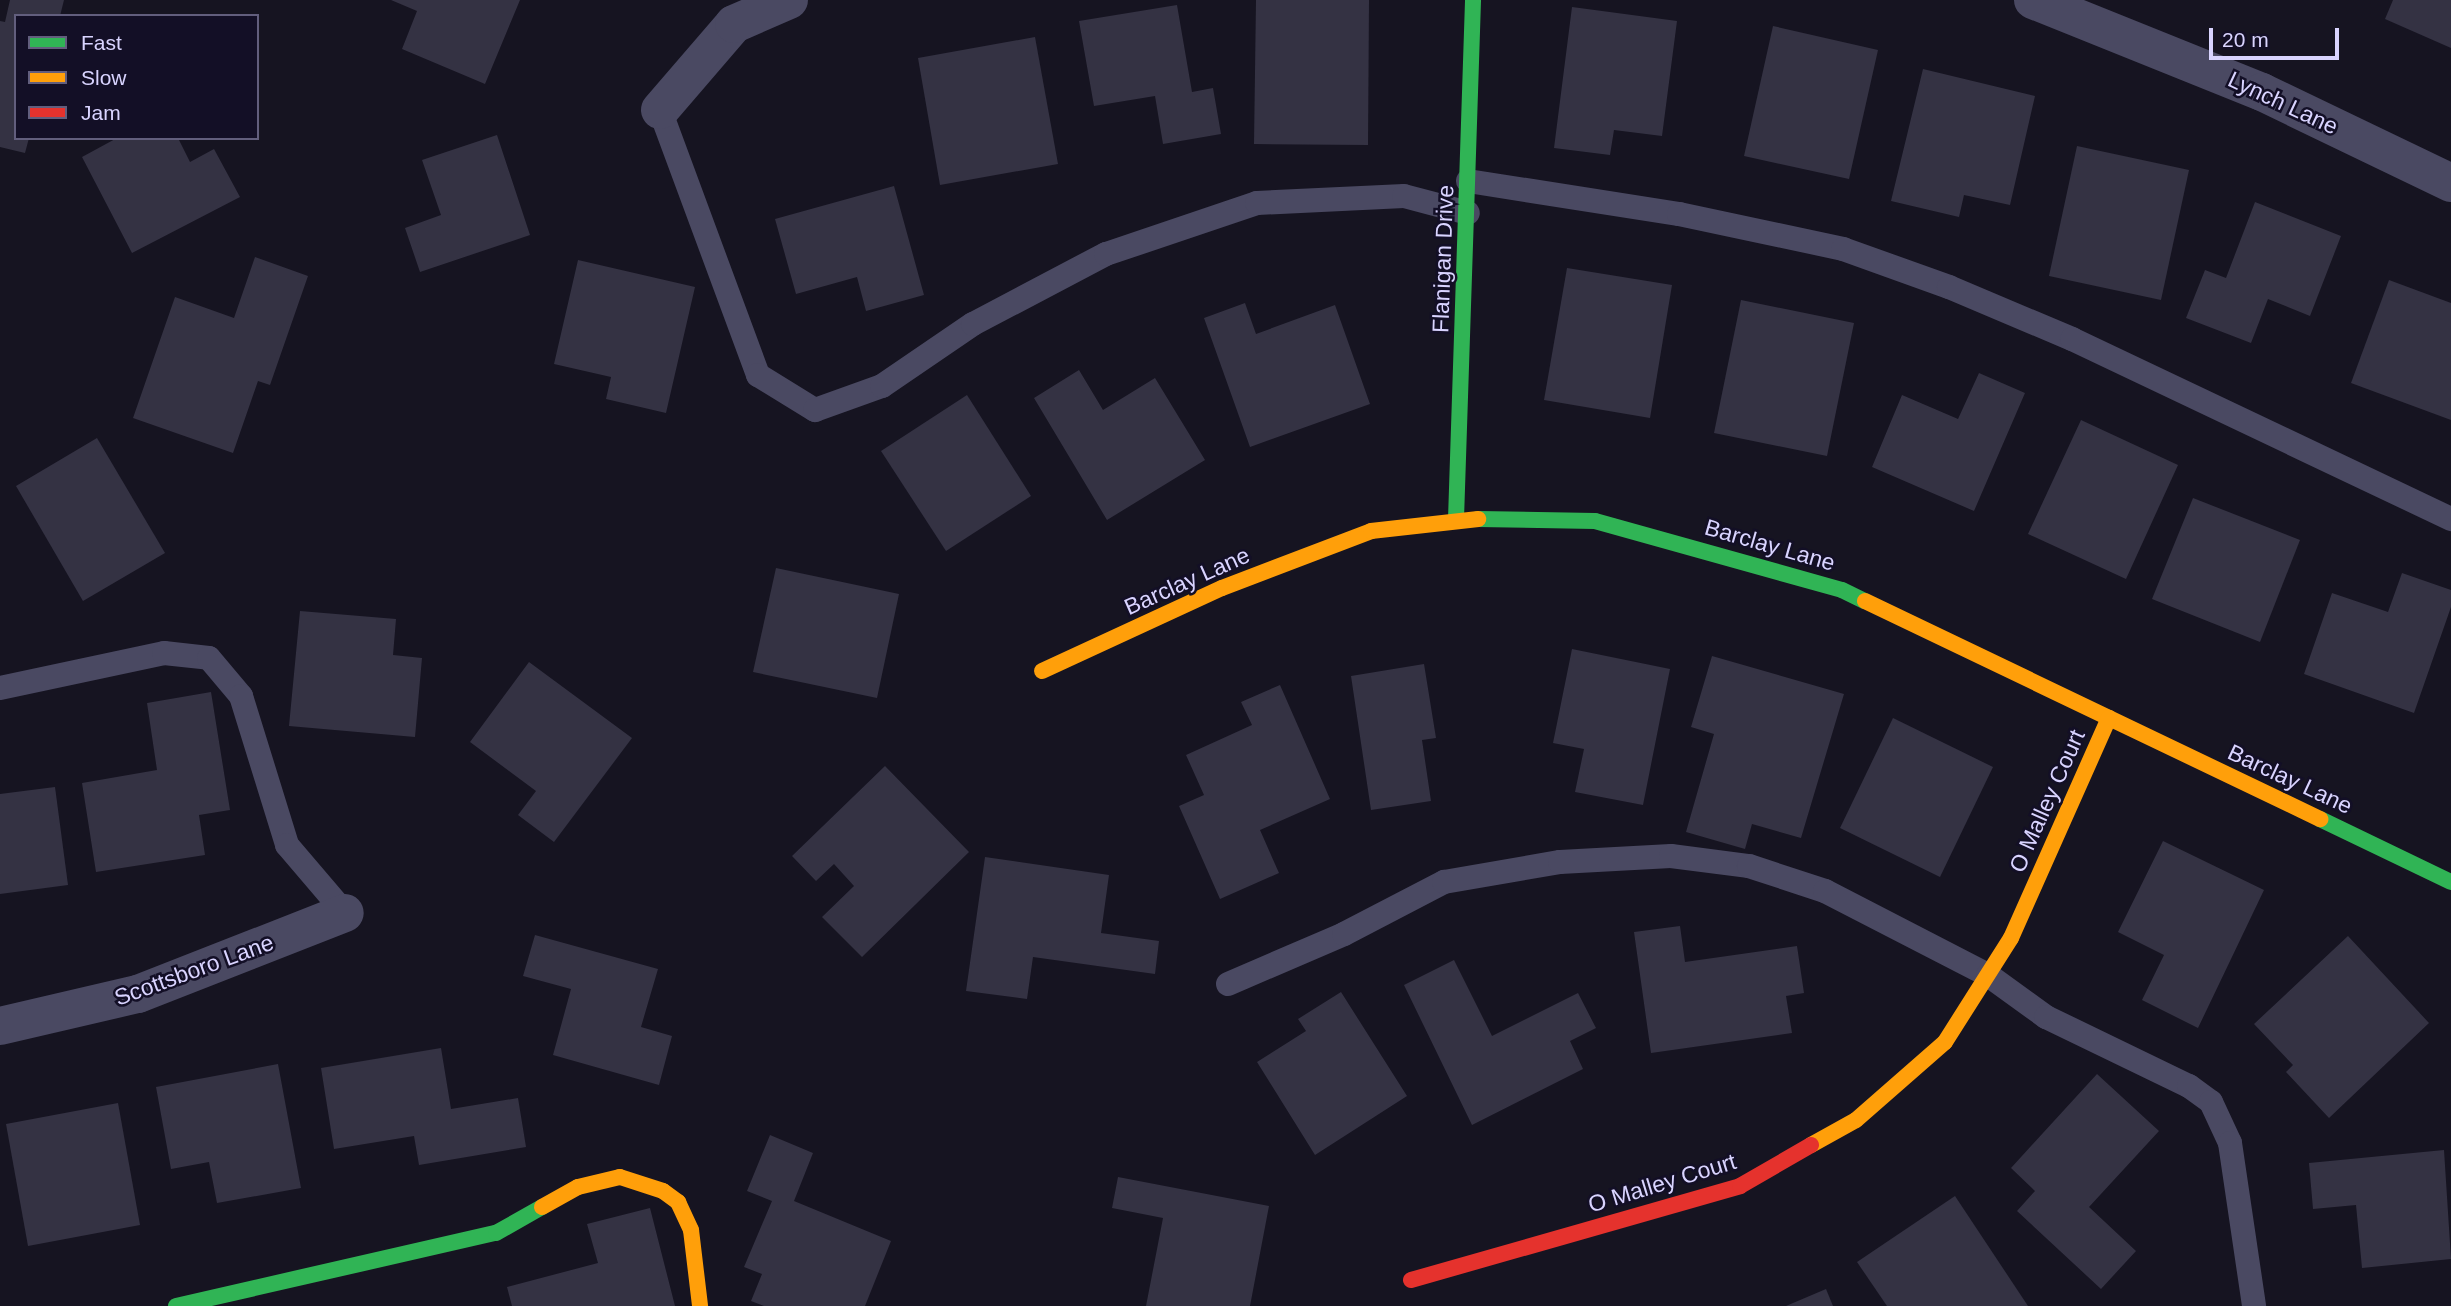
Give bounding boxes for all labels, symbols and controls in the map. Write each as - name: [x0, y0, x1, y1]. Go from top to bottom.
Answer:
- legend: [14, 14, 259, 140]
- scale bar: [2213, 14, 2342, 58]
- text: 20 m: [2222, 28, 2269, 51]
- text: Fast: [81, 31, 122, 54]
- text: Slow: [81, 66, 127, 89]
- street label: Lynch Lane: [2224, 66, 2342, 140]
- text: Jam: [81, 101, 121, 124]
- street label: Flanigan Drive: [1427, 184, 1459, 334]
- street label: Barclay Lane: [1702, 513, 1838, 577]
- street label: Barclay Lane: [1120, 541, 1254, 621]
- street label: O Malley Court: [2003, 725, 2091, 877]
- street label: Barclay Lane: [2223, 738, 2357, 820]
- street label: Scottsboro Lane: [111, 928, 277, 1012]
- street label: O Malley Court: [1585, 1147, 1739, 1219]

